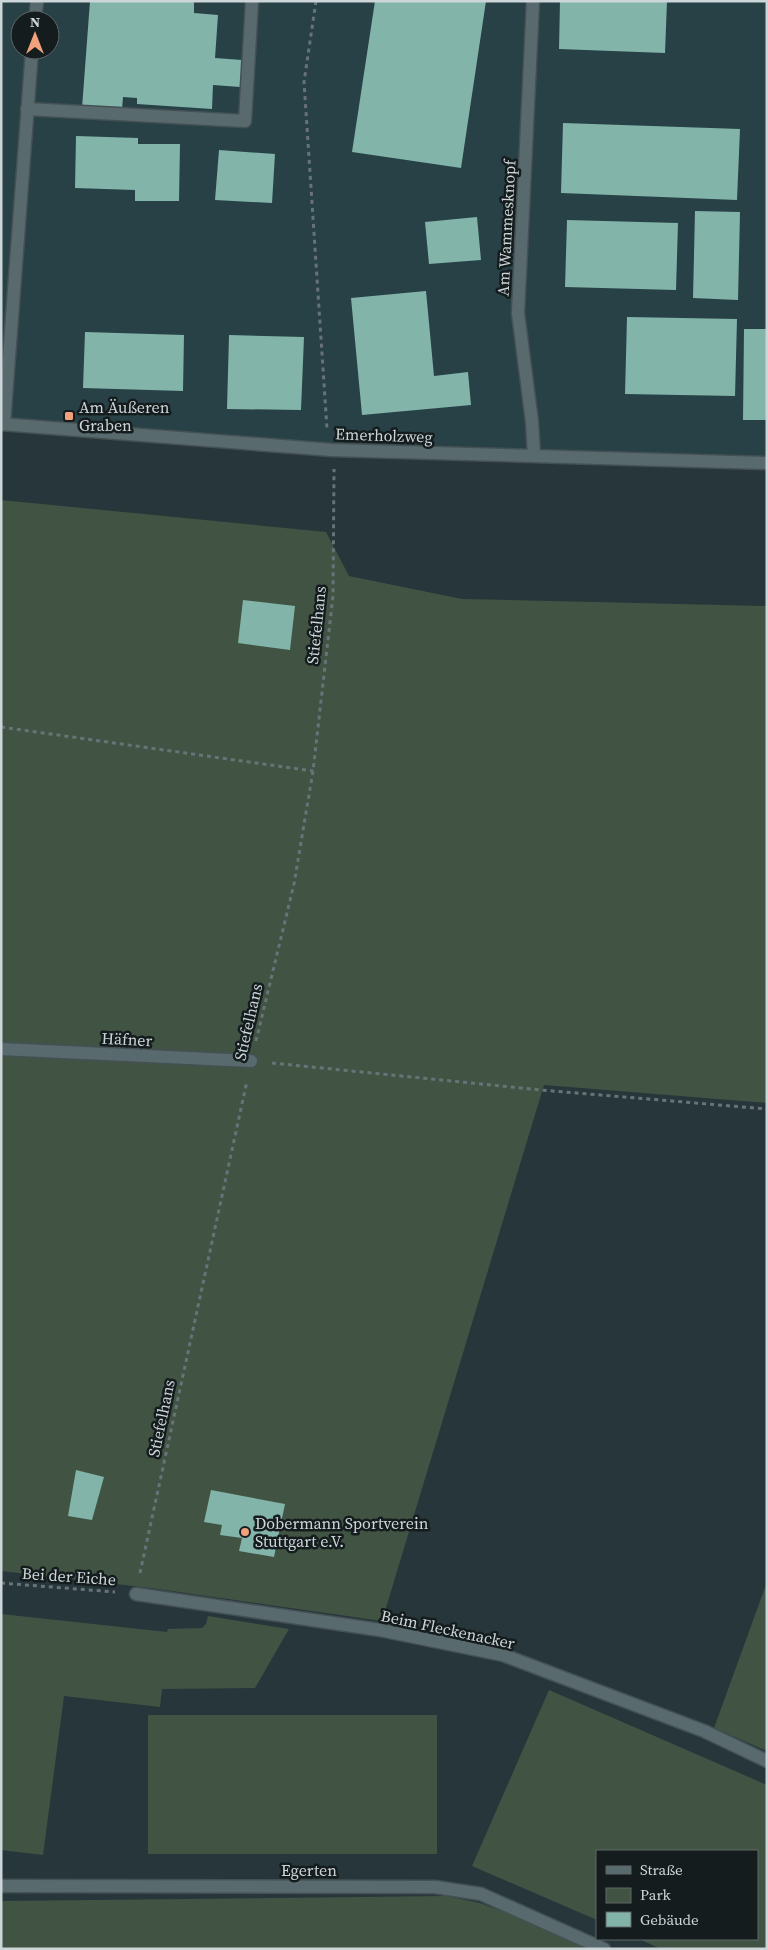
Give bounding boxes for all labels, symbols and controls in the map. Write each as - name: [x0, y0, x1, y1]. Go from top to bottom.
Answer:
- north arrow: [10, 10, 60, 60]
- text: N: [30, 12, 40, 32]
- street label: Am Wammesknopf: [491, 158, 521, 297]
- place label: Am Äußeren Graben: [79, 396, 170, 436]
- marker: Am Äußeren Graben: [63, 410, 75, 422]
- street label: Emerholzweg: [335, 422, 433, 448]
- street label: Stiefelhans: [301, 585, 331, 665]
- street label: Stiefelhans: [228, 981, 268, 1063]
- street label: Häfner: [101, 1027, 153, 1051]
- street label: Stiefelhans: [142, 1377, 180, 1459]
- place label: Dobermann Sportverein Stuttgart e.V.: [255, 1512, 429, 1552]
- marker: Dobermann Sportverein Stuttgart e.V.: [239, 1526, 251, 1538]
- street label: Bei der Eiche: [21, 1562, 117, 1590]
- street label: Beim Fleckenacker: [379, 1604, 517, 1654]
- legend: [596, 1850, 758, 1940]
- street label: Egerten: [281, 1859, 337, 1881]
- text: Straße: [640, 1859, 683, 1880]
- text: Park: [640, 1884, 672, 1905]
- text: Gebäude: [640, 1909, 699, 1930]

